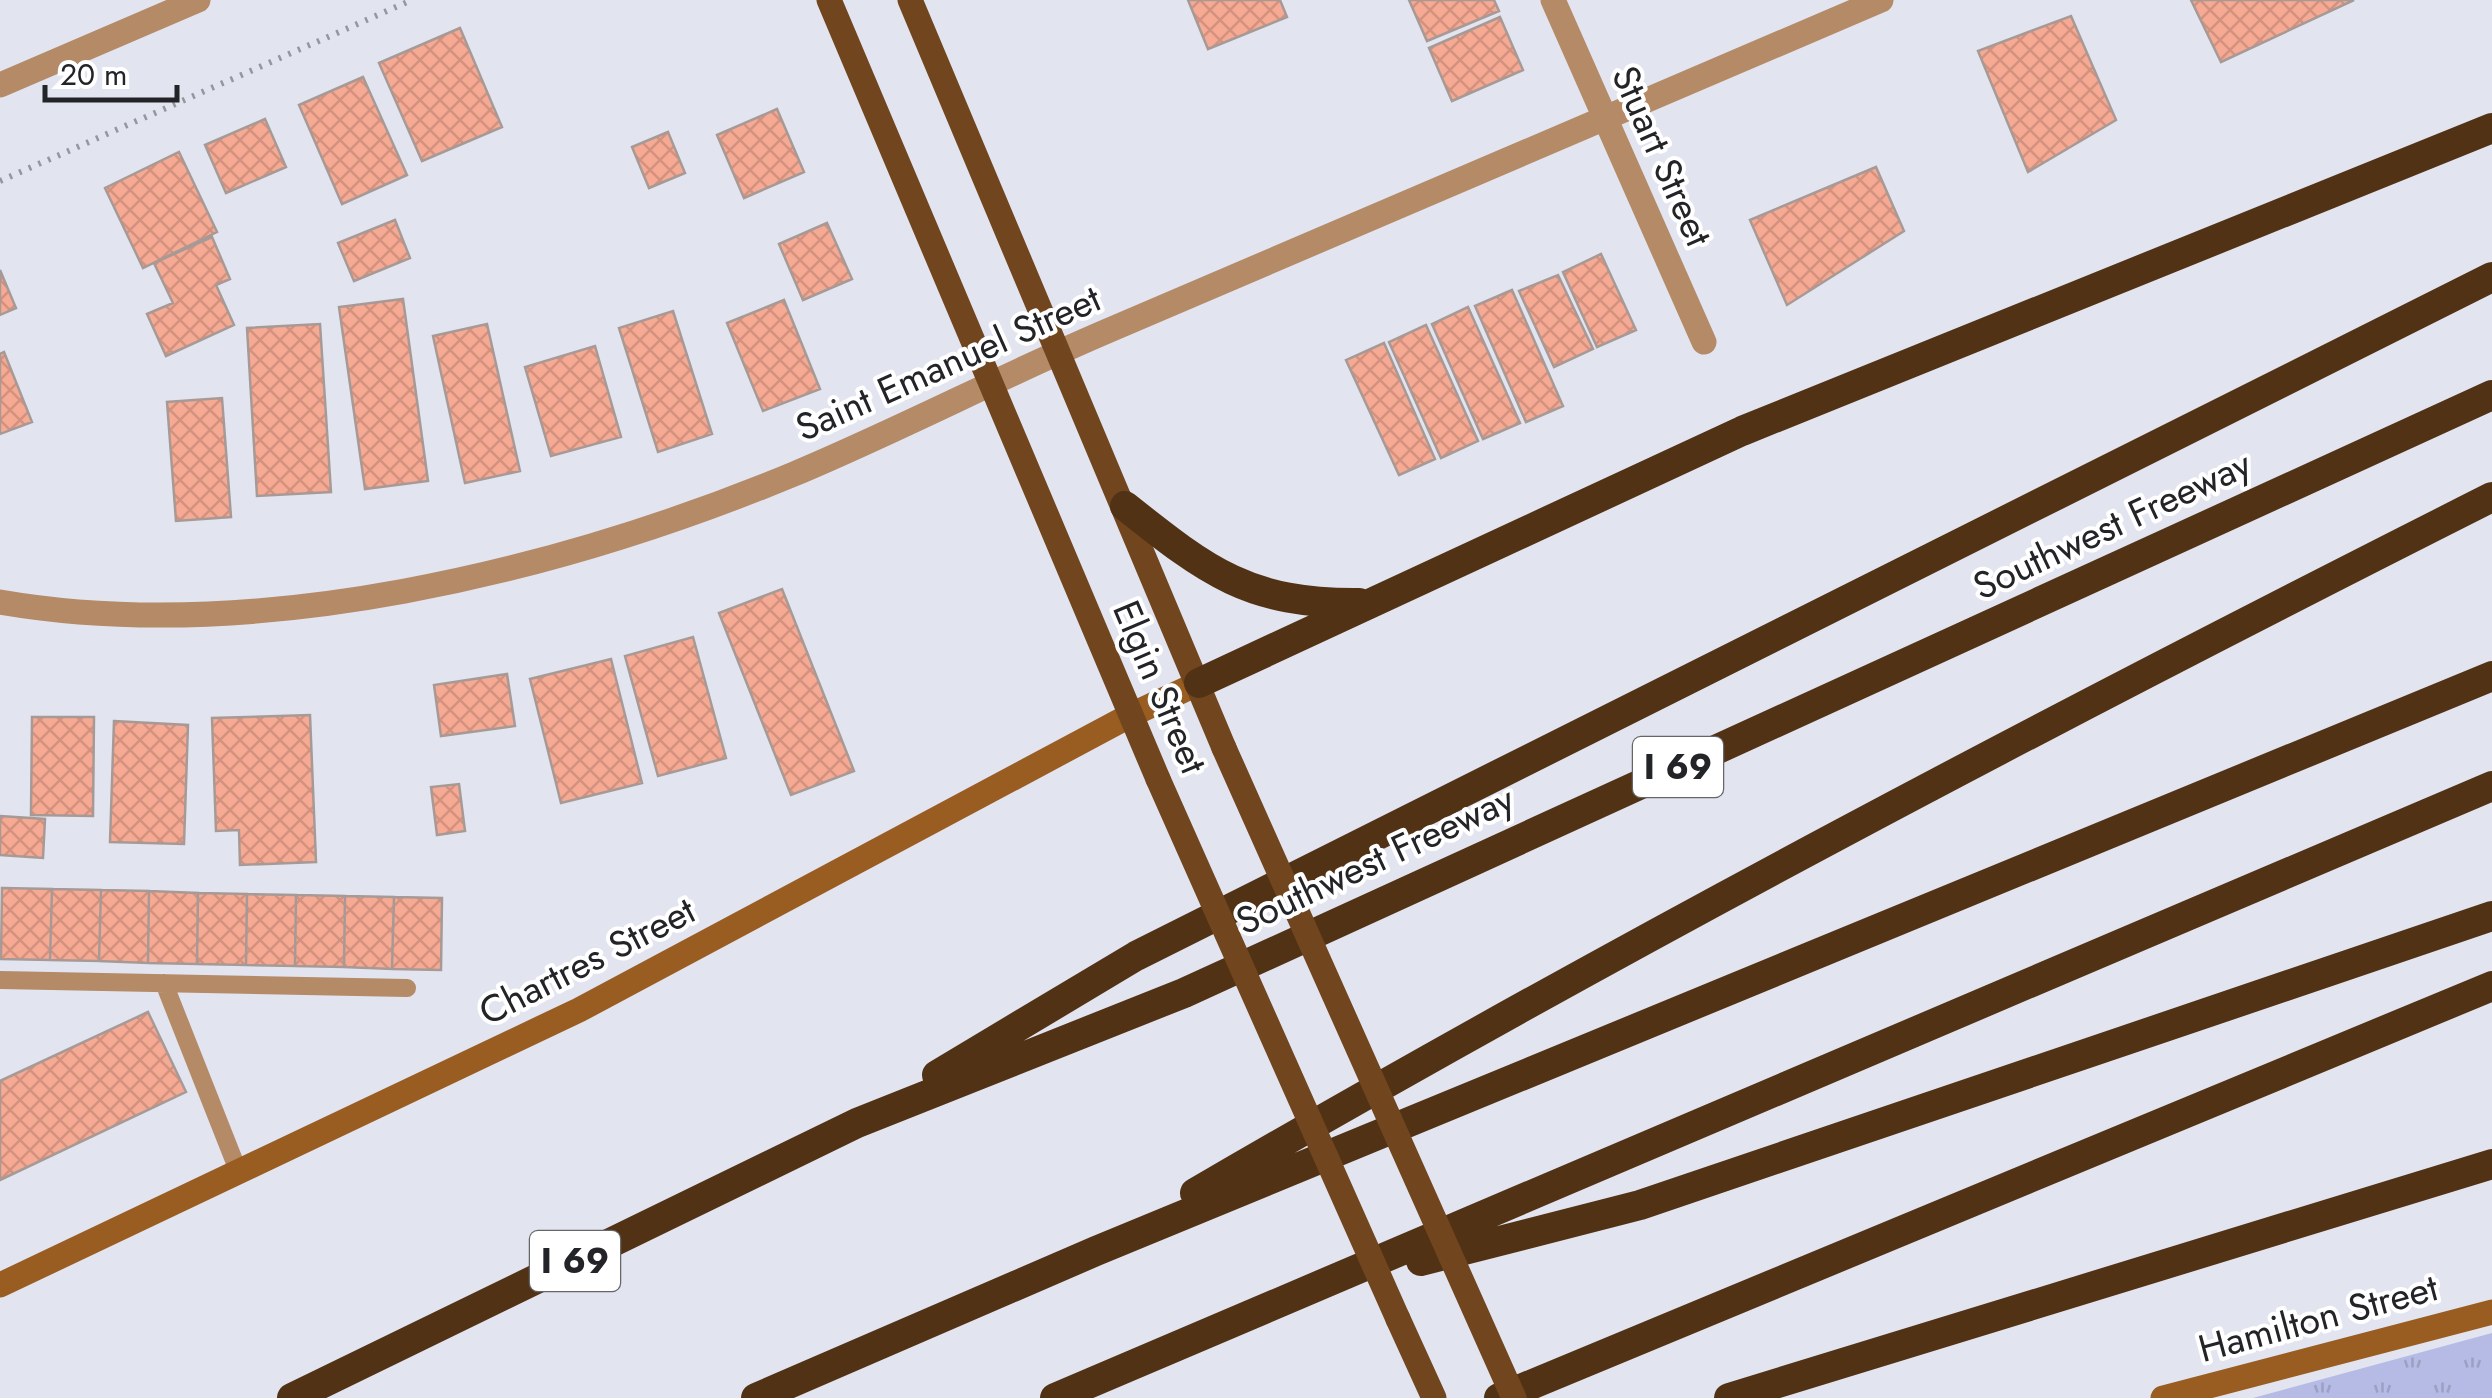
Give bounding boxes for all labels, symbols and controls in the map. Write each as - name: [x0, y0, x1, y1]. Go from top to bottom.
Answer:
- scale bar: [45, 40, 178, 102]
- text: 20 m: [60, 53, 127, 96]
- street label: Stuart Street: [1598, 57, 1727, 255]
- street label: Saint Emanuel Street: [787, 271, 1109, 454]
- street label: Southwest Freeway: [1964, 436, 2260, 613]
- street label: Elgin Street: [1099, 592, 1222, 782]
- road number: I 69: [1633, 737, 1723, 797]
- street label: Southwest Freeway: [1227, 771, 1523, 948]
- street label: Chartres Street: [469, 883, 704, 1039]
- road number: I 69: [530, 1231, 620, 1291]
- street label: Hamilton Street: [2192, 1259, 2444, 1376]

